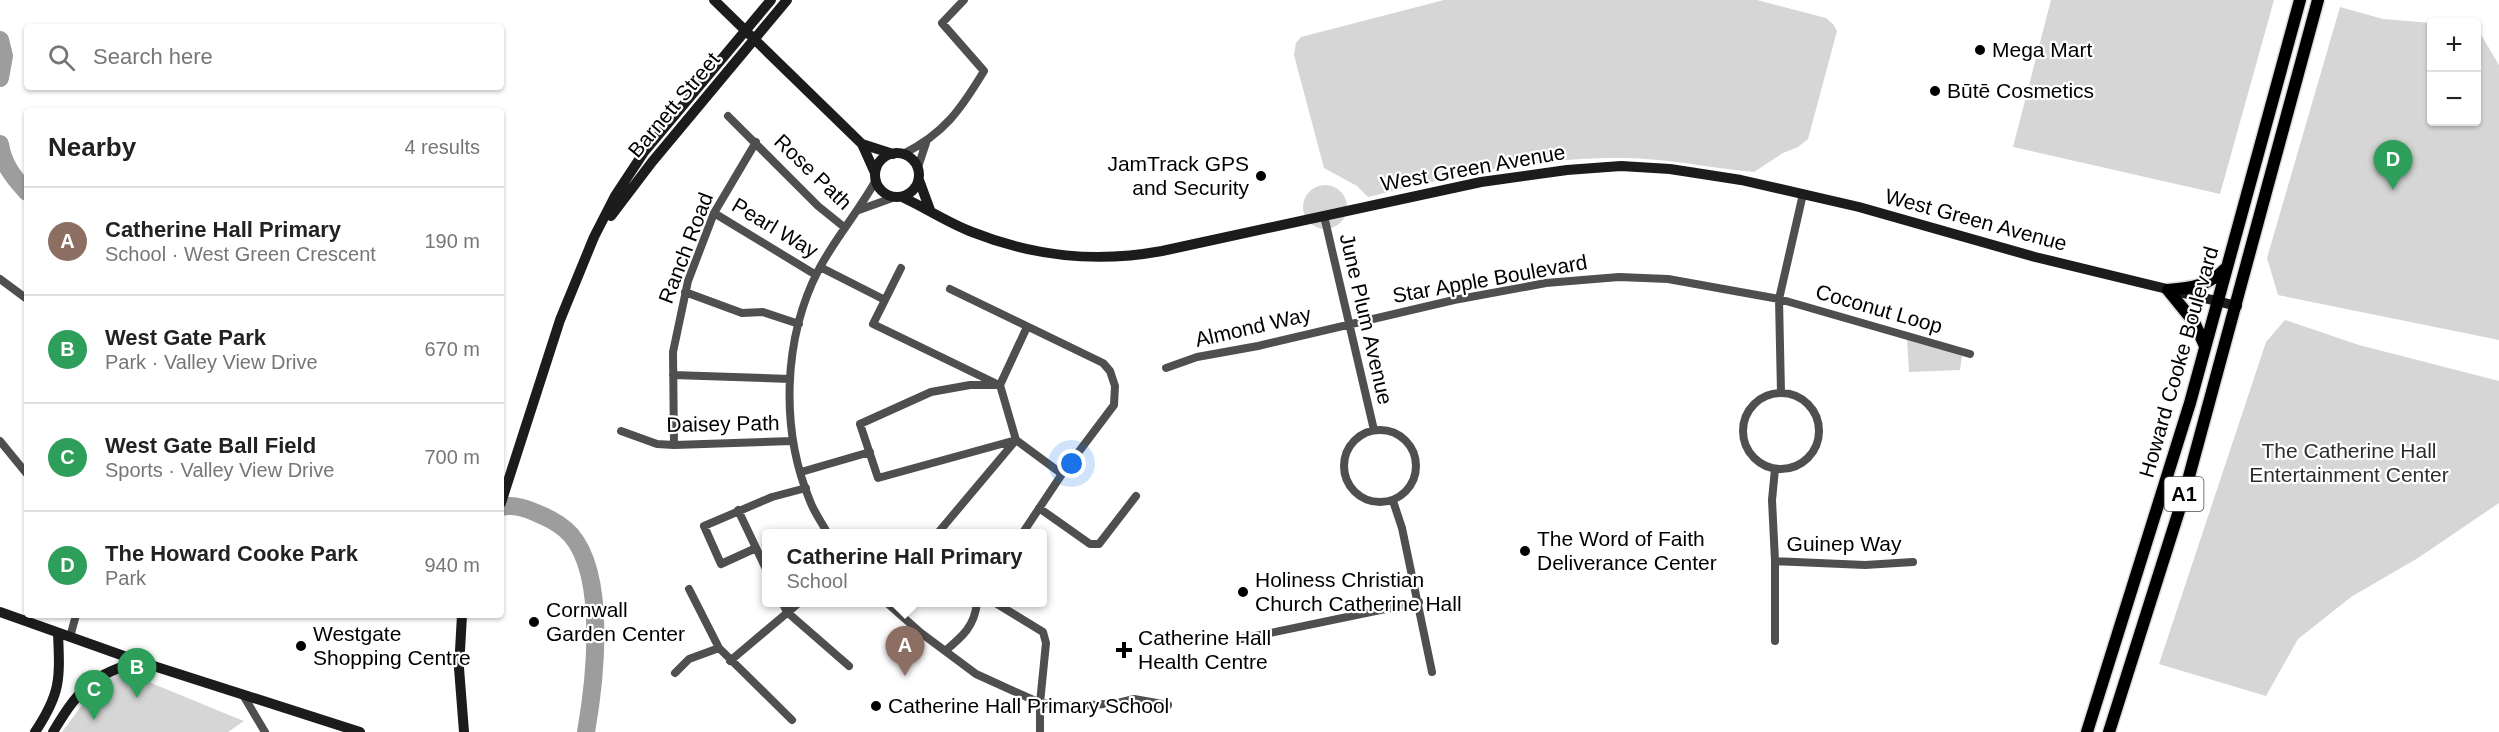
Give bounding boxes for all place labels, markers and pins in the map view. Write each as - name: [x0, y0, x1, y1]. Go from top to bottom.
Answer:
- place label: Mega Mart: [1992, 38, 2093, 61]
- marker: Mega Mart: [1973, 43, 1987, 57]
- place label: Būtē Cosmetics: [1947, 79, 2094, 102]
- marker: Būtē Cosmetics: [1928, 84, 1942, 98]
- pin: D: [2374, 140, 2412, 190]
- place label: JamTrack GPS and Security: [1107, 152, 1249, 199]
- marker: JamTrack GPS and Security: [1254, 169, 1268, 183]
- place label: The Word of Faith Deliverance Center: [1537, 527, 1717, 574]
- marker: The Word of Faith Deliverance Center: [1518, 544, 1532, 558]
- place label: Holiness Christian Church Catherine Hall: [1255, 568, 1462, 615]
- marker: Holiness Christian Church Catherine Hall: [1236, 585, 1250, 599]
- place label: Cornwall Garden Center: [546, 598, 685, 645]
- marker: Cornwall Garden Center: [527, 615, 541, 629]
- place label: Westgate Shopping Centre: [313, 622, 471, 669]
- pin: A: [886, 626, 924, 676]
- place label: Catherine Hall Health Centre: [1138, 626, 1271, 673]
- marker: Westgate Shopping Centre: [294, 639, 308, 653]
- marker: Catherine Hall Health Centre: [1115, 641, 1133, 659]
- pin: B: [118, 648, 156, 698]
- pin: C: [74, 670, 113, 720]
- place label: Catherine Hall Primary School: [888, 694, 1169, 717]
- marker: Catherine Hall Primary School: [869, 699, 883, 713]

